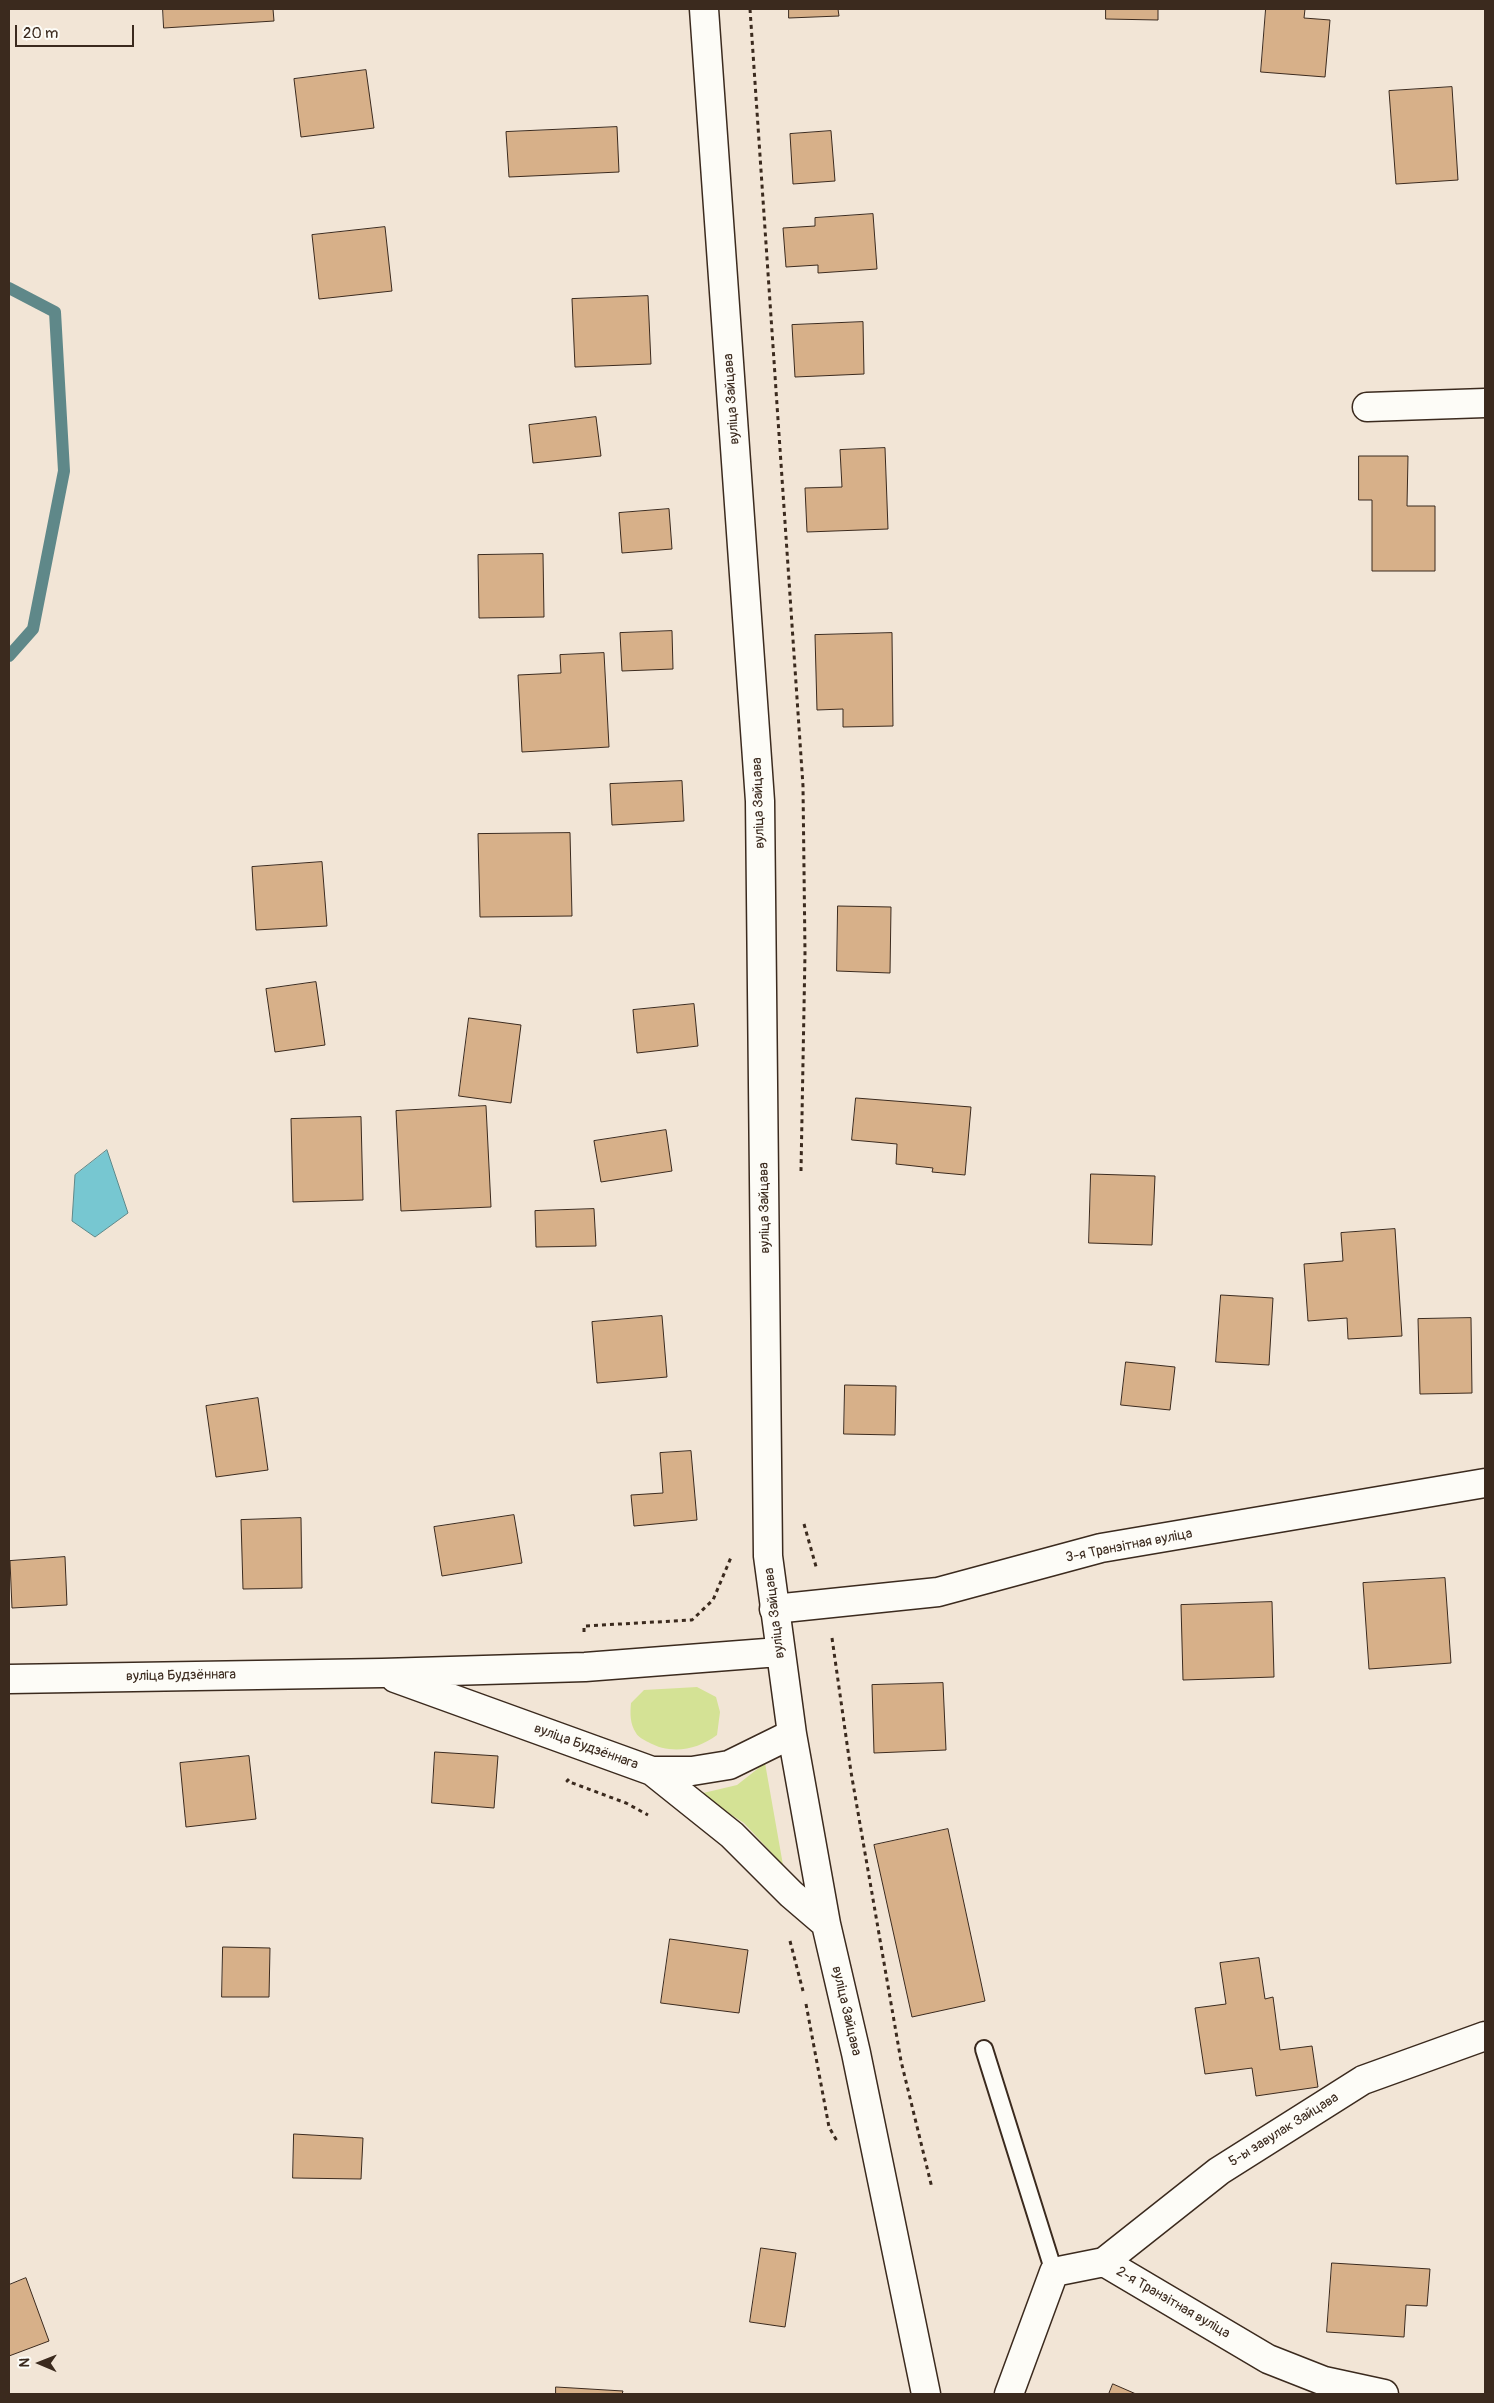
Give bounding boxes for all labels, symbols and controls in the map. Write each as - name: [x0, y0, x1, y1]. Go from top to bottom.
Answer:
- scale bar: [18, 15, 136, 47]
- text: 20 m: [23, 24, 58, 43]
- street label: вуліца Зайцава: [720, 353, 744, 445]
- street label: вуліца Зайцава: [749, 757, 769, 849]
- street label: вуліца Зайцава: [756, 1162, 774, 1254]
- street label: 3-я Транзітная вуліца: [1064, 1525, 1194, 1567]
- street label: вуліца Зайцава: [761, 1567, 789, 1659]
- street label: вуліца Будзённага: [126, 1667, 236, 1685]
- street label: вуліца Будзённага: [531, 1720, 641, 1774]
- street label: вуліца Зайцава: [828, 1965, 864, 2057]
- street label: 5-ы завулак Зайцава: [1226, 2089, 1342, 2171]
- street label: 2-я Транзітная вуліца: [1113, 2264, 1233, 2342]
- north arrow: [15, 2338, 65, 2388]
- text: N: [16, 2358, 33, 2368]

